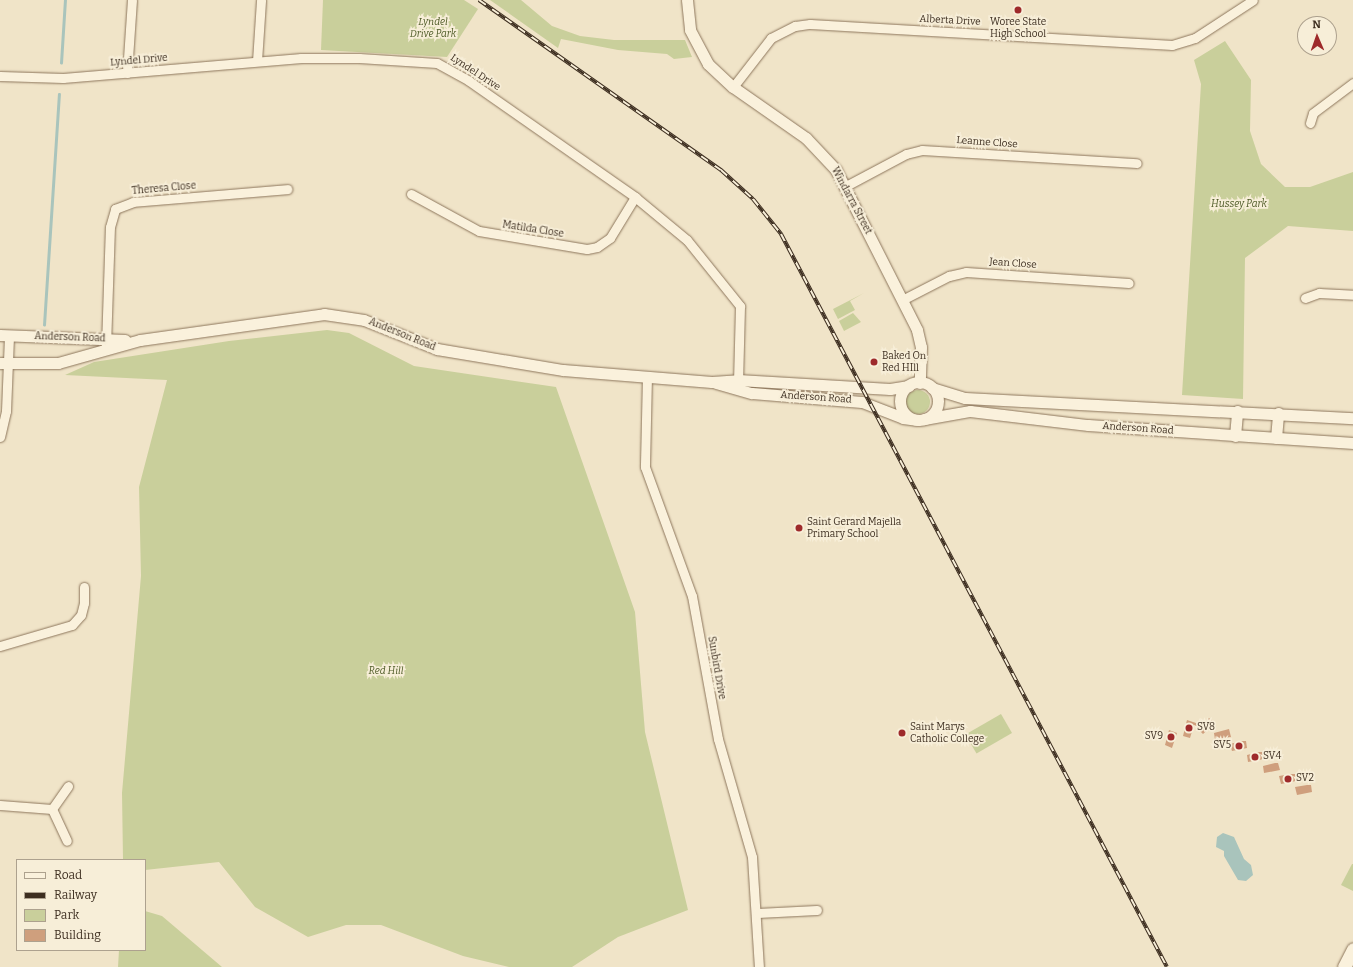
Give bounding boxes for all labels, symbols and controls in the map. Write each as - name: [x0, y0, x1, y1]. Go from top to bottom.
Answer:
- marker: Woree State High School: [1013, 5, 1023, 15]
- street label: Alberta Drive: [919, 13, 981, 29]
- park label: Lyndel Drive Park: [410, 16, 456, 40]
- place label: Woree State High School: [990, 16, 1046, 40]
- north arrow: [1297, 16, 1337, 56]
- text: N: [1312, 18, 1321, 31]
- street label: Lyndel Drive: [448, 52, 502, 94]
- street label: Lyndel Drive: [110, 53, 168, 69]
- street label: Leanne Close: [956, 135, 1018, 151]
- street label: Windarra Street: [828, 165, 874, 237]
- street label: Theresa Close: [131, 180, 197, 198]
- park label: Hussey Park: [1211, 199, 1267, 211]
- street label: Matilda Close: [501, 219, 565, 241]
- street label: Jean Close: [989, 256, 1037, 272]
- street label: Anderson Road: [367, 316, 437, 354]
- street label: Anderson Road: [34, 331, 106, 345]
- place label: Baked On Red HIll: [882, 350, 926, 374]
- marker: Baked On Red HIll: [869, 357, 879, 367]
- street label: Anderson Road: [780, 390, 852, 406]
- street label: Anderson Road: [1102, 421, 1174, 437]
- place label: Saint Gerard Majella Primary School: [807, 516, 901, 540]
- marker: Saint Gerard Majella Primary School: [794, 523, 804, 533]
- street label: Sunbird Drive: [705, 635, 727, 701]
- park label: Red Hill: [368, 666, 404, 678]
- place label: Saint Marys Catholic College: [910, 721, 984, 744]
- place label: SV8: [1197, 722, 1215, 734]
- marker: SV8: [1184, 723, 1194, 733]
- marker: Saint Marys Catholic College: [897, 728, 907, 738]
- place label: SV9: [1145, 731, 1163, 743]
- marker: SV9: [1166, 732, 1176, 742]
- place label: SV5: [1213, 740, 1231, 752]
- marker: SV5: [1234, 741, 1244, 751]
- place label: SV4: [1263, 751, 1281, 763]
- marker: SV4: [1250, 752, 1260, 762]
- place label: SV2: [1296, 773, 1314, 785]
- marker: SV2: [1283, 774, 1293, 784]
- legend: [16, 859, 146, 951]
- text: Road: [54, 868, 82, 882]
- text: Railway: [54, 888, 97, 902]
- text: Park: [54, 908, 79, 922]
- text: Building: [54, 928, 101, 942]

